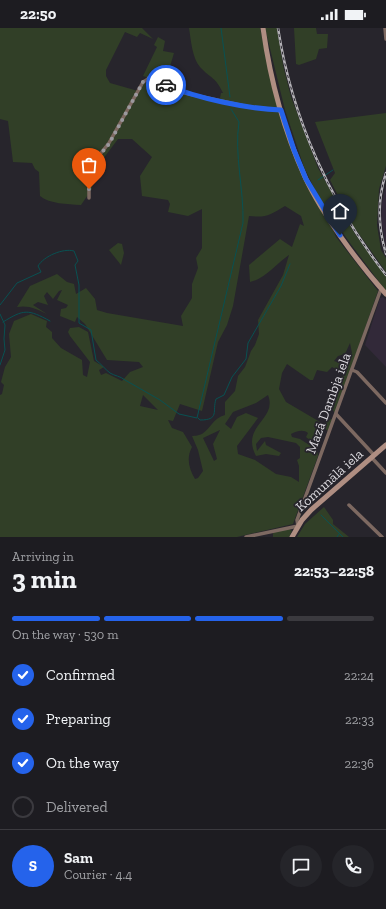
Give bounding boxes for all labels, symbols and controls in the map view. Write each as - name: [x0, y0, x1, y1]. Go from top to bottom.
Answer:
- text: 22:50: [20, 5, 56, 23]
- courier: [146, 65, 186, 105]
- icon: car: [155, 74, 177, 96]
- pin: [72, 148, 106, 189]
- icon: bag: [78, 154, 100, 176]
- pin: [323, 194, 357, 235]
- icon: home: [329, 200, 351, 222]
- street label: Mazā Dambja iela: [302, 350, 355, 456]
- street label: Komunālā iela: [292, 445, 367, 515]
- text: Arriving in: [12, 549, 74, 564]
- text: 22:53–22:58: [294, 562, 374, 580]
- text: 3 min: [12, 563, 77, 595]
- text: On the way · 530 m: [12, 627, 118, 642]
- icon: check: [12, 664, 34, 686]
- text: Confirmed: [46, 666, 115, 684]
- text: 22:24: [344, 668, 374, 683]
- icon: check: [12, 708, 34, 730]
- text: Preparing: [46, 710, 111, 728]
- text: 22:33: [345, 712, 374, 727]
- icon: check: [12, 752, 34, 774]
- text: On the way: [46, 754, 119, 772]
- text: 22:36: [344, 756, 374, 771]
- text: Delivered: [46, 798, 108, 816]
- button: chat: [280, 845, 322, 887]
- button: phone: [332, 845, 374, 887]
- text: Sam: [64, 849, 93, 867]
- text: S: [29, 857, 37, 875]
- text: Courier · 4.4: [64, 867, 132, 882]

